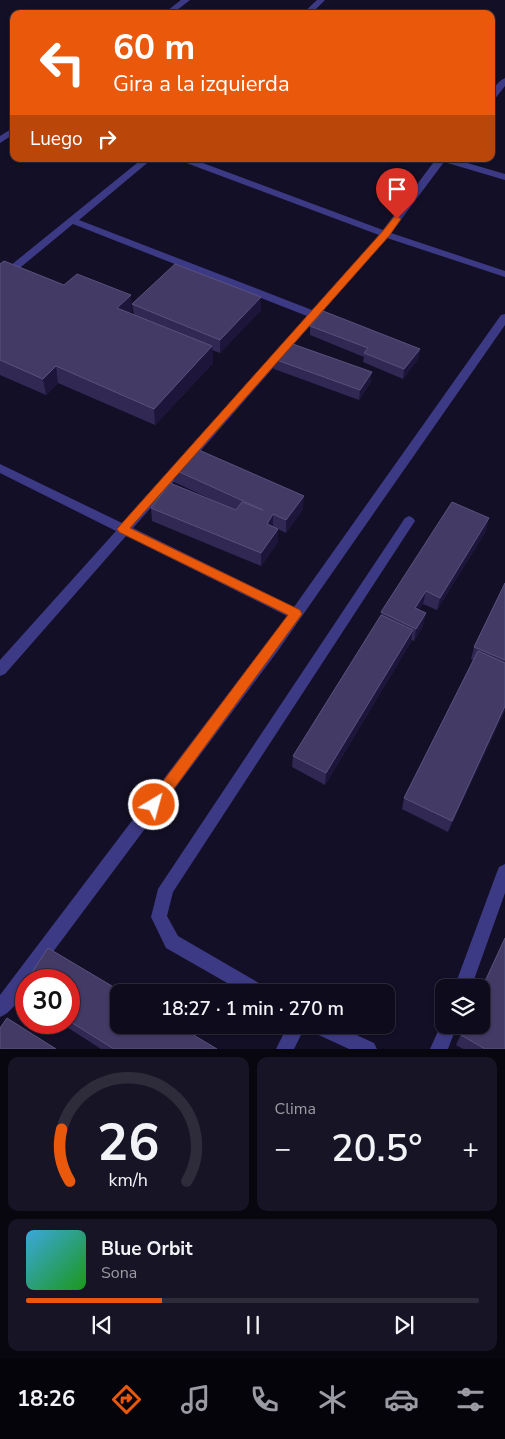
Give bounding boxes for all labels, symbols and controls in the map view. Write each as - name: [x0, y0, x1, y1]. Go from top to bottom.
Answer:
- text: 60 m: [113, 24, 195, 71]
- icon: left: [30, 30, 95, 95]
- text: Gira a la izquierda: [113, 69, 290, 99]
- icon: right: [93, 125, 121, 153]
- text: Luego: [30, 126, 83, 152]
- pin: [376, 168, 418, 219]
- icon: arrive: [383, 175, 411, 203]
- position arrow: [127, 778, 179, 830]
- speed limit sign: 30: [15, 969, 80, 1034]
- map controls: [435, 979, 490, 1034]
- button: layers: [435, 979, 490, 1034]
- text: 18:27 · 1 min · 270 m: [161, 996, 344, 1022]
- text: Clima: [275, 1098, 316, 1120]
- text: 26: [97, 1107, 159, 1178]
- text: 20.5°: [331, 1123, 423, 1174]
- text: −: [275, 1130, 291, 1168]
- text: +: [462, 1130, 479, 1168]
- text: km/h: [109, 1168, 148, 1192]
- text: Blue Orbit: [101, 1236, 192, 1262]
- text: Sona: [101, 1262, 137, 1284]
- icon: previous: [88, 1311, 116, 1339]
- icon: pause: [239, 1311, 267, 1339]
- icon: next: [390, 1311, 418, 1339]
- icon: directions: [109, 1382, 144, 1417]
- icon: music: [178, 1382, 213, 1417]
- icon: phone: [247, 1382, 282, 1417]
- icon: climate: [315, 1382, 350, 1417]
- icon: car: [384, 1382, 419, 1417]
- icon: filters: [453, 1382, 488, 1417]
- text: 18:26: [17, 1384, 75, 1414]

